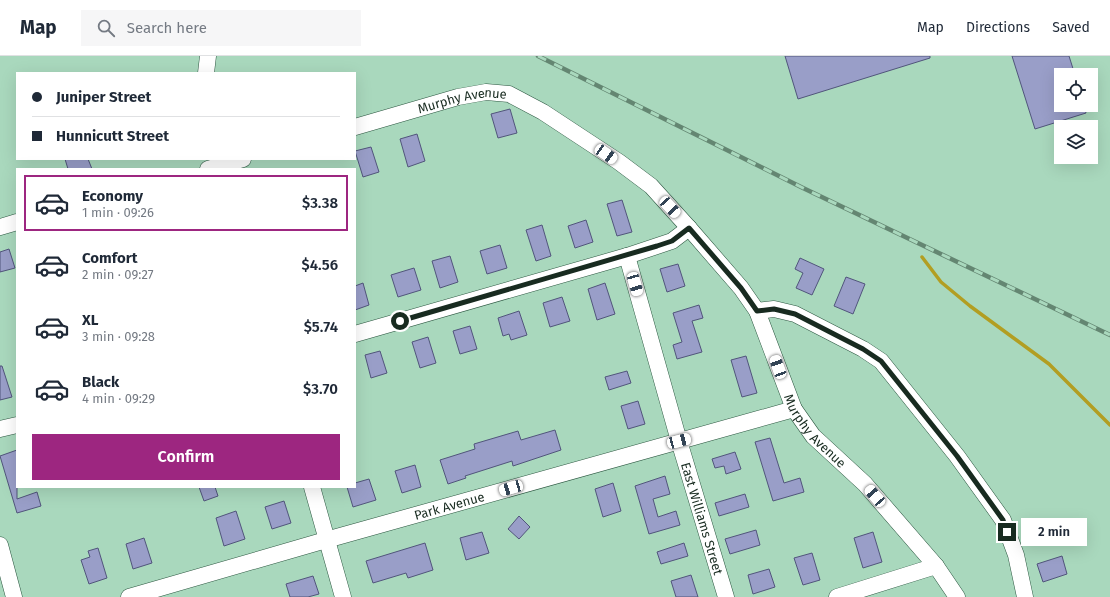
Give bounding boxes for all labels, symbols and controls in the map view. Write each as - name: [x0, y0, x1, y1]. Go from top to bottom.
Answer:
- search box: [81, 10, 361, 46]
- text: Map: [20, 16, 57, 39]
- icon: search: [95, 17, 117, 39]
- text: Search here: [127, 19, 207, 37]
- text: Map: [917, 19, 944, 36]
- text: Directions: [966, 19, 1030, 36]
- text: Saved: [1052, 19, 1090, 36]
- map controls: [1054, 68, 1098, 164]
- button: locate: [1054, 68, 1098, 112]
- street label: Murphy Avenue: [416, 85, 507, 116]
- text: Juniper Street: [56, 88, 151, 106]
- button: layers: [1054, 120, 1098, 164]
- text: Hunnicutt Street: [56, 127, 169, 145]
- car: [593, 142, 619, 166]
- icon: car: [34, 185, 70, 221]
- text: Economy: [82, 187, 143, 205]
- text: $3.38: [302, 194, 338, 212]
- car: [657, 194, 683, 220]
- text: 1 min · 09:26: [82, 205, 154, 220]
- icon: car: [34, 247, 70, 283]
- text: Comfort: [82, 249, 138, 267]
- text: $4.56: [301, 256, 338, 274]
- text: 2 min · 09:27: [82, 267, 153, 282]
- car: [626, 271, 644, 297]
- icon: car: [34, 309, 70, 345]
- text: XL: [82, 311, 98, 329]
- route start: [391, 312, 409, 330]
- text: $5.74: [304, 318, 338, 336]
- text: 3 min · 09:28: [82, 329, 155, 344]
- car: [768, 354, 788, 380]
- icon: car: [34, 371, 70, 407]
- text: Black: [82, 373, 119, 391]
- text: $3.70: [303, 380, 338, 398]
- text: 4 min · 09:29: [82, 391, 155, 406]
- street label: Murphy Avenue: [781, 392, 849, 471]
- car: [666, 432, 692, 450]
- button: Confirm: [32, 434, 340, 480]
- street label: East Williams Street: [678, 460, 726, 577]
- car: [498, 479, 524, 497]
- car: [863, 483, 887, 509]
- street label: Park Avenue: [413, 489, 486, 523]
- callout: 2 min: [1021, 518, 1087, 546]
- route end: [998, 523, 1016, 541]
- text: 2 min: [1038, 524, 1070, 539]

